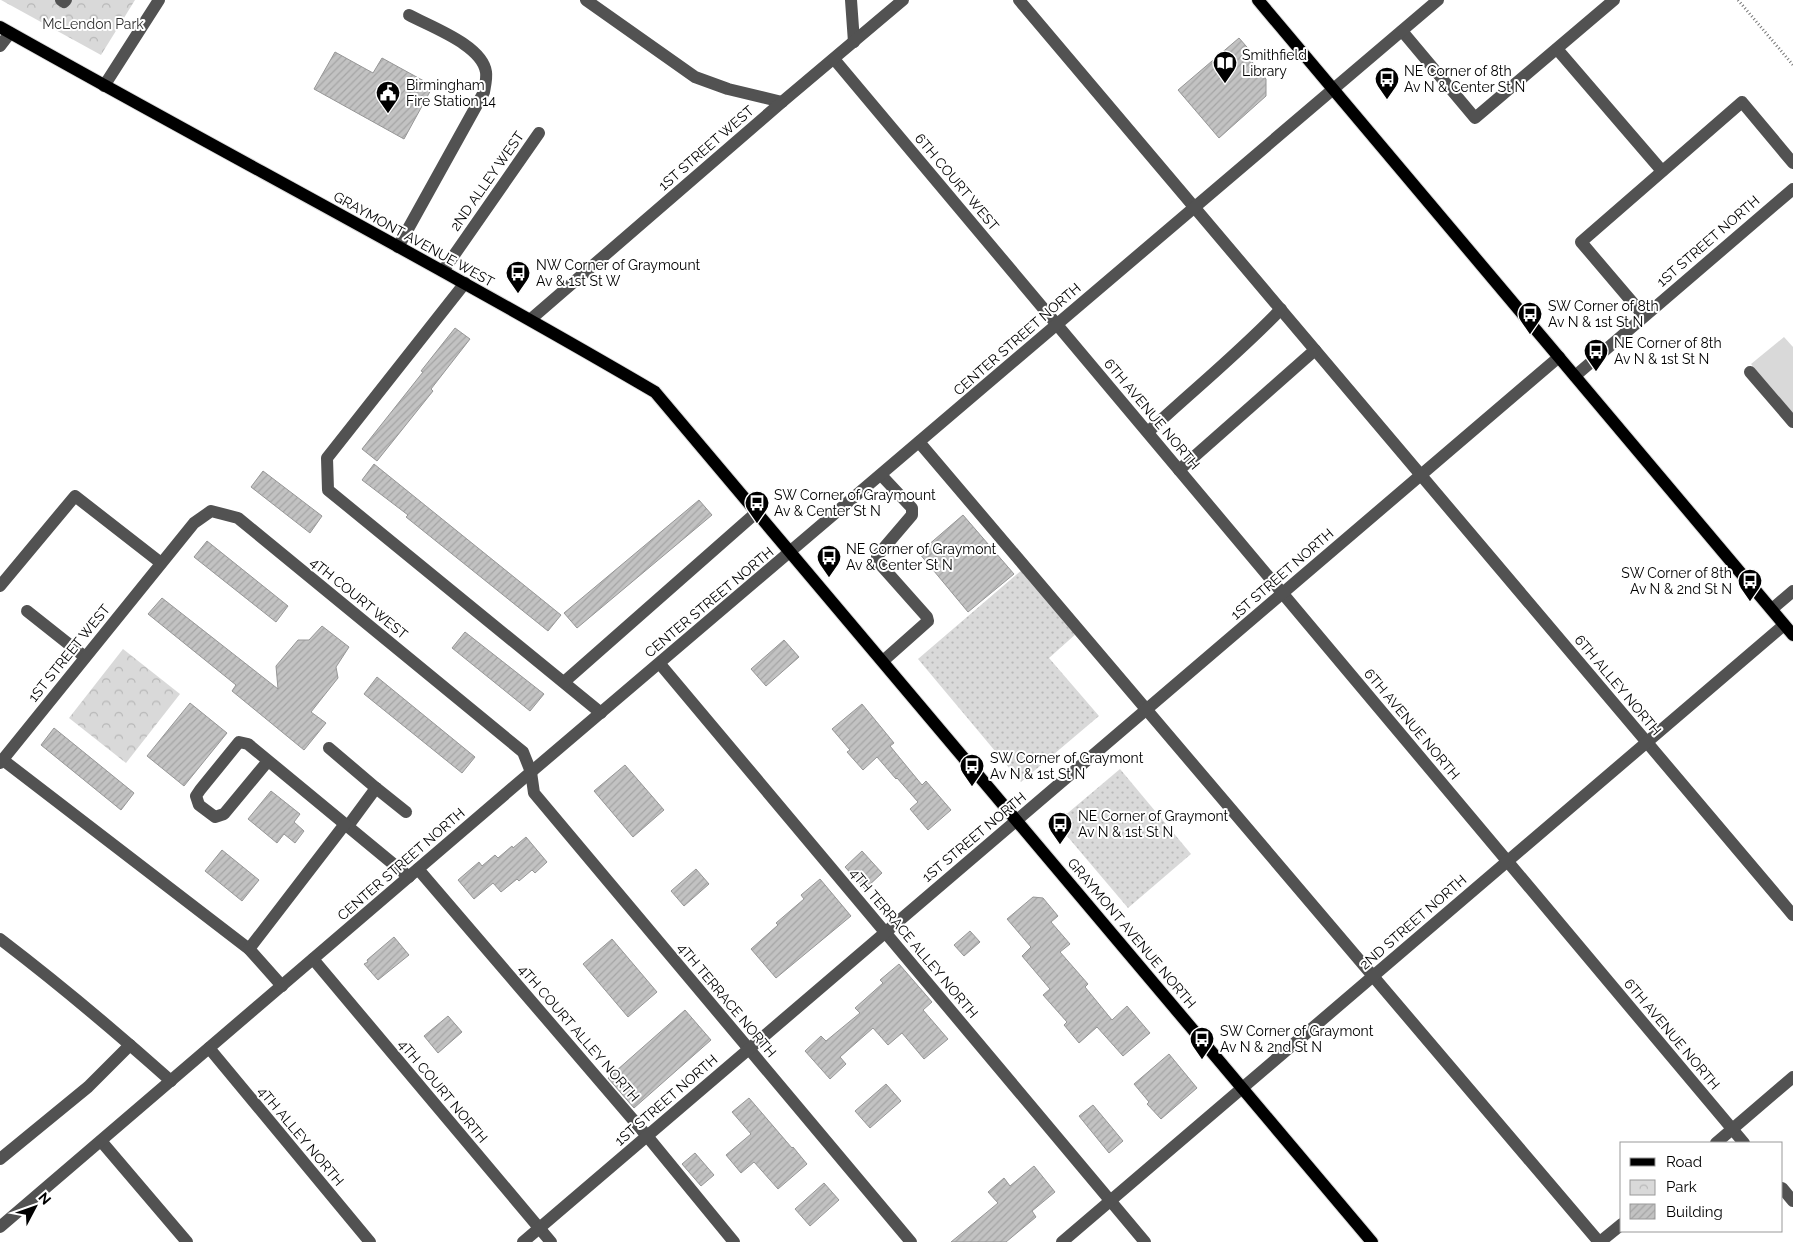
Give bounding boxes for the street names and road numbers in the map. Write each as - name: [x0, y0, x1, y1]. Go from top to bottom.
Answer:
- street label: 1ST STREET WEST: [655, 102, 757, 194]
- street label: 2ND ALLEY WEST: [447, 128, 527, 234]
- street label: 6TH COURT WEST: [912, 130, 1003, 234]
- street label: GRAYMONT AVENUE WEST: [331, 188, 498, 290]
- street label: 1ST STREET NORTH: [1654, 192, 1762, 290]
- street label: CENTER STREET NORTH: [950, 280, 1084, 398]
- street label: 6TH AVENUE NORTH: [1101, 355, 1203, 473]
- street label: 1ST STREET NORTH: [1228, 525, 1336, 623]
- street label: CENTER STREET NORTH: [641, 544, 777, 660]
- street label: 4TH COURT WEST: [307, 554, 411, 642]
- street label: 1ST STREET WEST: [25, 601, 113, 705]
- street label: 6TH ALLEY NORTH: [1571, 632, 1665, 738]
- street label: 6TH AVENUE NORTH: [1361, 665, 1463, 783]
- street label: 1ST STREET NORTH: [919, 789, 1029, 885]
- street label: CENTER STREET NORTH: [334, 805, 468, 923]
- street label: GRAYMONT AVENUE NORTH: [1065, 855, 1199, 1011]
- street label: 4TH TERRACE ALLEY NORTH: [847, 865, 981, 1021]
- street label: 2ND STREET NORTH: [1356, 871, 1470, 973]
- street label: 4TH TERRACE NORTH: [674, 940, 780, 1060]
- street label: 4TH COURT ALLEY NORTH: [515, 961, 643, 1105]
- street label: 6TH AVENUE NORTH: [1621, 975, 1723, 1093]
- street label: 4TH COURT NORTH: [395, 1036, 491, 1146]
- street label: 1ST STREET NORTH: [612, 1051, 720, 1149]
- street label: 4TH ALLEY NORTH: [255, 1083, 347, 1189]

